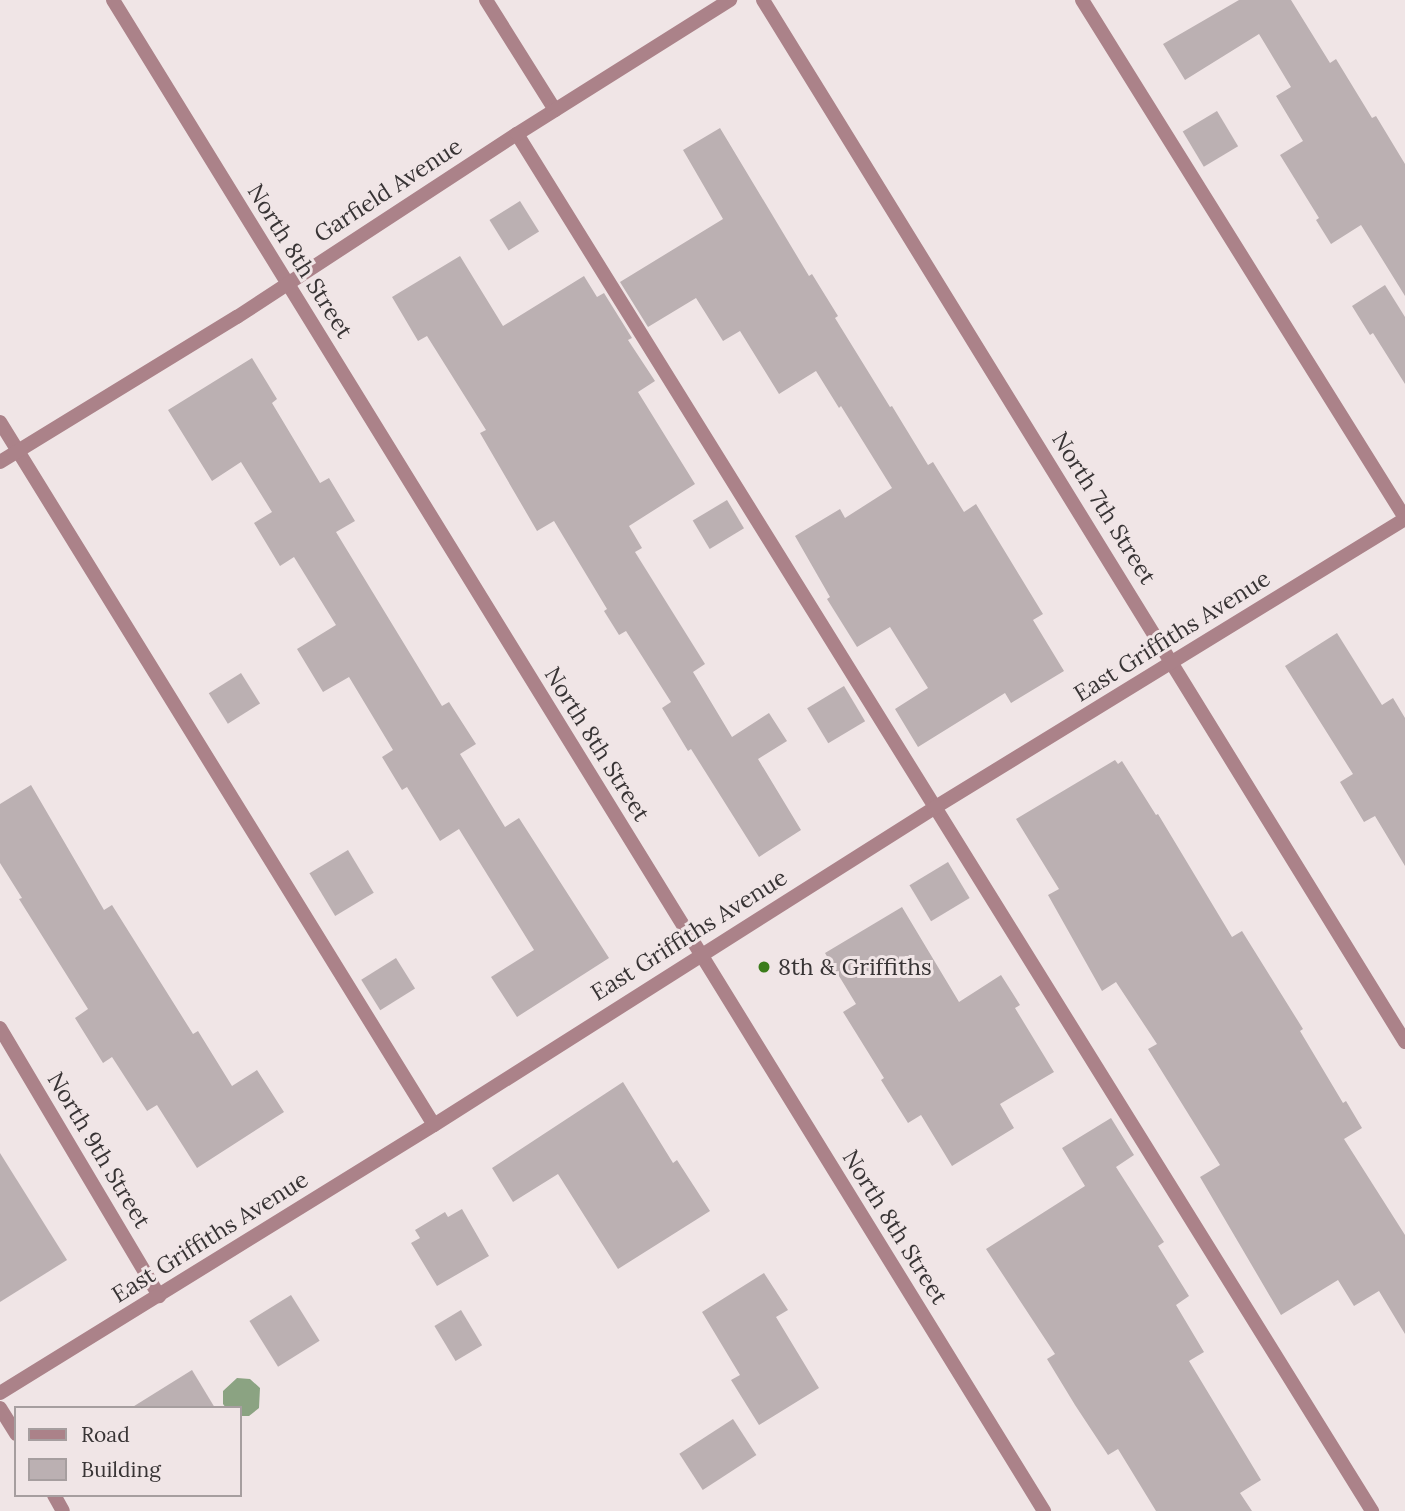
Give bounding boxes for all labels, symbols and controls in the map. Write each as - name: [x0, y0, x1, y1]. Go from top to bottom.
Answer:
- street label: Garfield Avenue: [309, 132, 467, 248]
- street label: North 8th Street: [242, 179, 358, 343]
- street label: North 7th Street: [1046, 427, 1162, 589]
- street label: East Griffiths Avenue: [1069, 564, 1275, 708]
- street label: North 8th Street: [539, 662, 655, 826]
- street label: East Griffiths Avenue: [586, 863, 792, 1007]
- place label: 8th & Griffiths: [778, 953, 932, 981]
- marker: 8th & Griffiths: [756, 959, 772, 975]
- street label: North 9th Street: [42, 1067, 156, 1233]
- street label: North 8th Street: [837, 1145, 953, 1309]
- street label: East Griffiths Avenue: [107, 1165, 313, 1309]
- legend: [14, 1406, 242, 1497]
- text: Road: [81, 1421, 130, 1448]
- text: Building: [81, 1456, 161, 1483]

